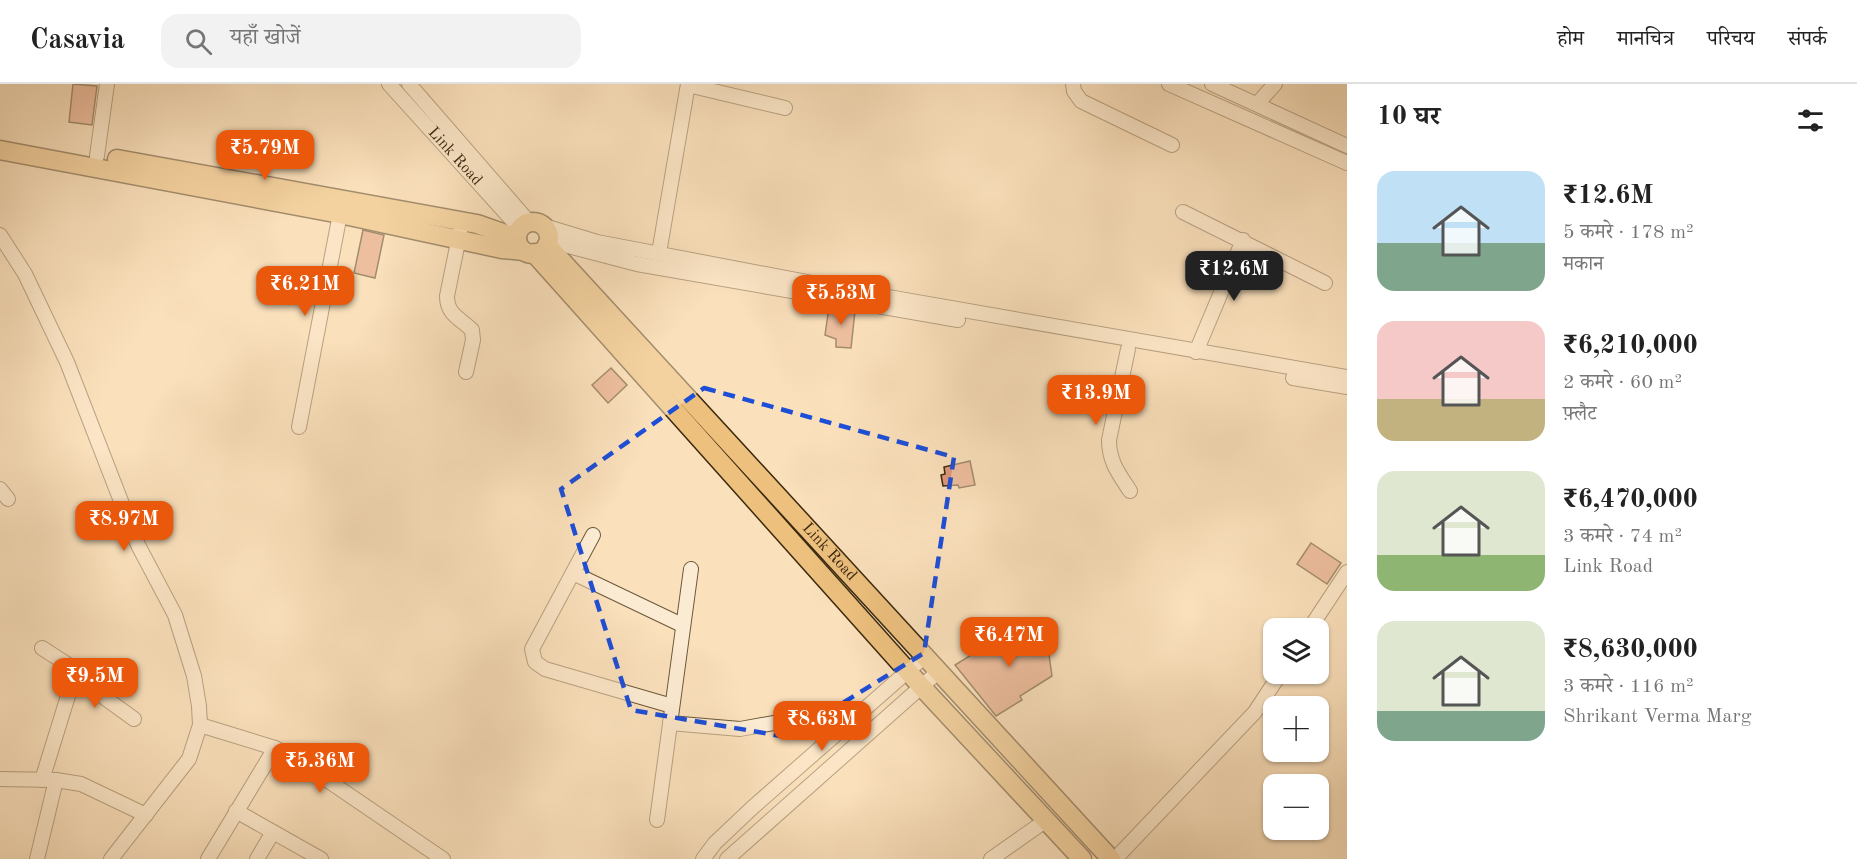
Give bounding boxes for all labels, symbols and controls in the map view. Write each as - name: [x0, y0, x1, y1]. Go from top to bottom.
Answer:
- search box: [161, 14, 581, 68]
- icon: search: [182, 25, 215, 58]
- text: Casavia: [30, 27, 125, 55]
- text: यहाँ खोजें: [230, 27, 301, 49]
- text: होम: [1557, 29, 1584, 50]
- text: मानचित्र: [1617, 29, 1674, 50]
- text: परिचय: [1707, 29, 1755, 50]
- text: संपर्क: [1788, 29, 1827, 50]
- text: 10 घर: [1377, 104, 1440, 130]
- icon: filters: [1794, 104, 1827, 137]
- street label: Link Road: [425, 125, 485, 189]
- pin: ₹5.79M: [216, 130, 314, 181]
- text: ₹5.79M: [230, 139, 300, 159]
- text: ₹12.6M: [1563, 183, 1653, 209]
- icon: home: [1425, 195, 1497, 267]
- text: 5 कमरे · 178 m²: [1563, 223, 1694, 243]
- pin: ₹12.6M: [1185, 251, 1283, 302]
- text: मकान: [1563, 255, 1604, 275]
- text: ₹12.6M: [1199, 260, 1269, 280]
- pin: ₹6.21M: [256, 266, 354, 317]
- text: ₹6.21M: [270, 275, 340, 295]
- pin: ₹5.53M: [792, 275, 890, 326]
- text: ₹5.53M: [806, 284, 876, 304]
- text: ₹6,210,000: [1563, 333, 1698, 359]
- icon: home: [1425, 345, 1497, 417]
- text: 2 कमरे · 60 m²: [1563, 373, 1682, 393]
- pin: ₹13.9M: [1047, 375, 1145, 426]
- text: ₹13.9M: [1061, 384, 1131, 404]
- text: फ़्लैट: [1563, 405, 1596, 425]
- text: ₹6,470,000: [1563, 487, 1698, 513]
- icon: home: [1425, 495, 1497, 567]
- pin: ₹8.97M: [75, 501, 173, 552]
- text: ₹8.97M: [89, 510, 159, 530]
- street label: Link Road: [799, 520, 859, 584]
- text: 3 कमरे · 74 m²: [1563, 527, 1682, 547]
- text: Link Road: [1563, 557, 1653, 577]
- pin: ₹6.47M: [960, 617, 1058, 668]
- map controls: [1263, 618, 1329, 840]
- button: layers: [1263, 618, 1329, 684]
- text: ₹6.47M: [974, 626, 1044, 646]
- text: ₹8,630,000: [1563, 637, 1698, 663]
- icon: home: [1425, 645, 1497, 717]
- pin: ₹9.5M: [53, 658, 137, 709]
- text: ₹9.5M: [66, 667, 124, 687]
- text: 3 कमरे · 116 m²: [1563, 677, 1694, 697]
- button: +: [1263, 696, 1329, 762]
- pin: ₹8.63M: [773, 701, 871, 752]
- text: Shrikant Verma Marg: [1563, 707, 1751, 727]
- text: ₹8.63M: [787, 710, 857, 730]
- pin: ₹5.36M: [271, 743, 369, 794]
- text: ₹5.36M: [285, 752, 355, 772]
- button: −: [1263, 774, 1329, 840]

